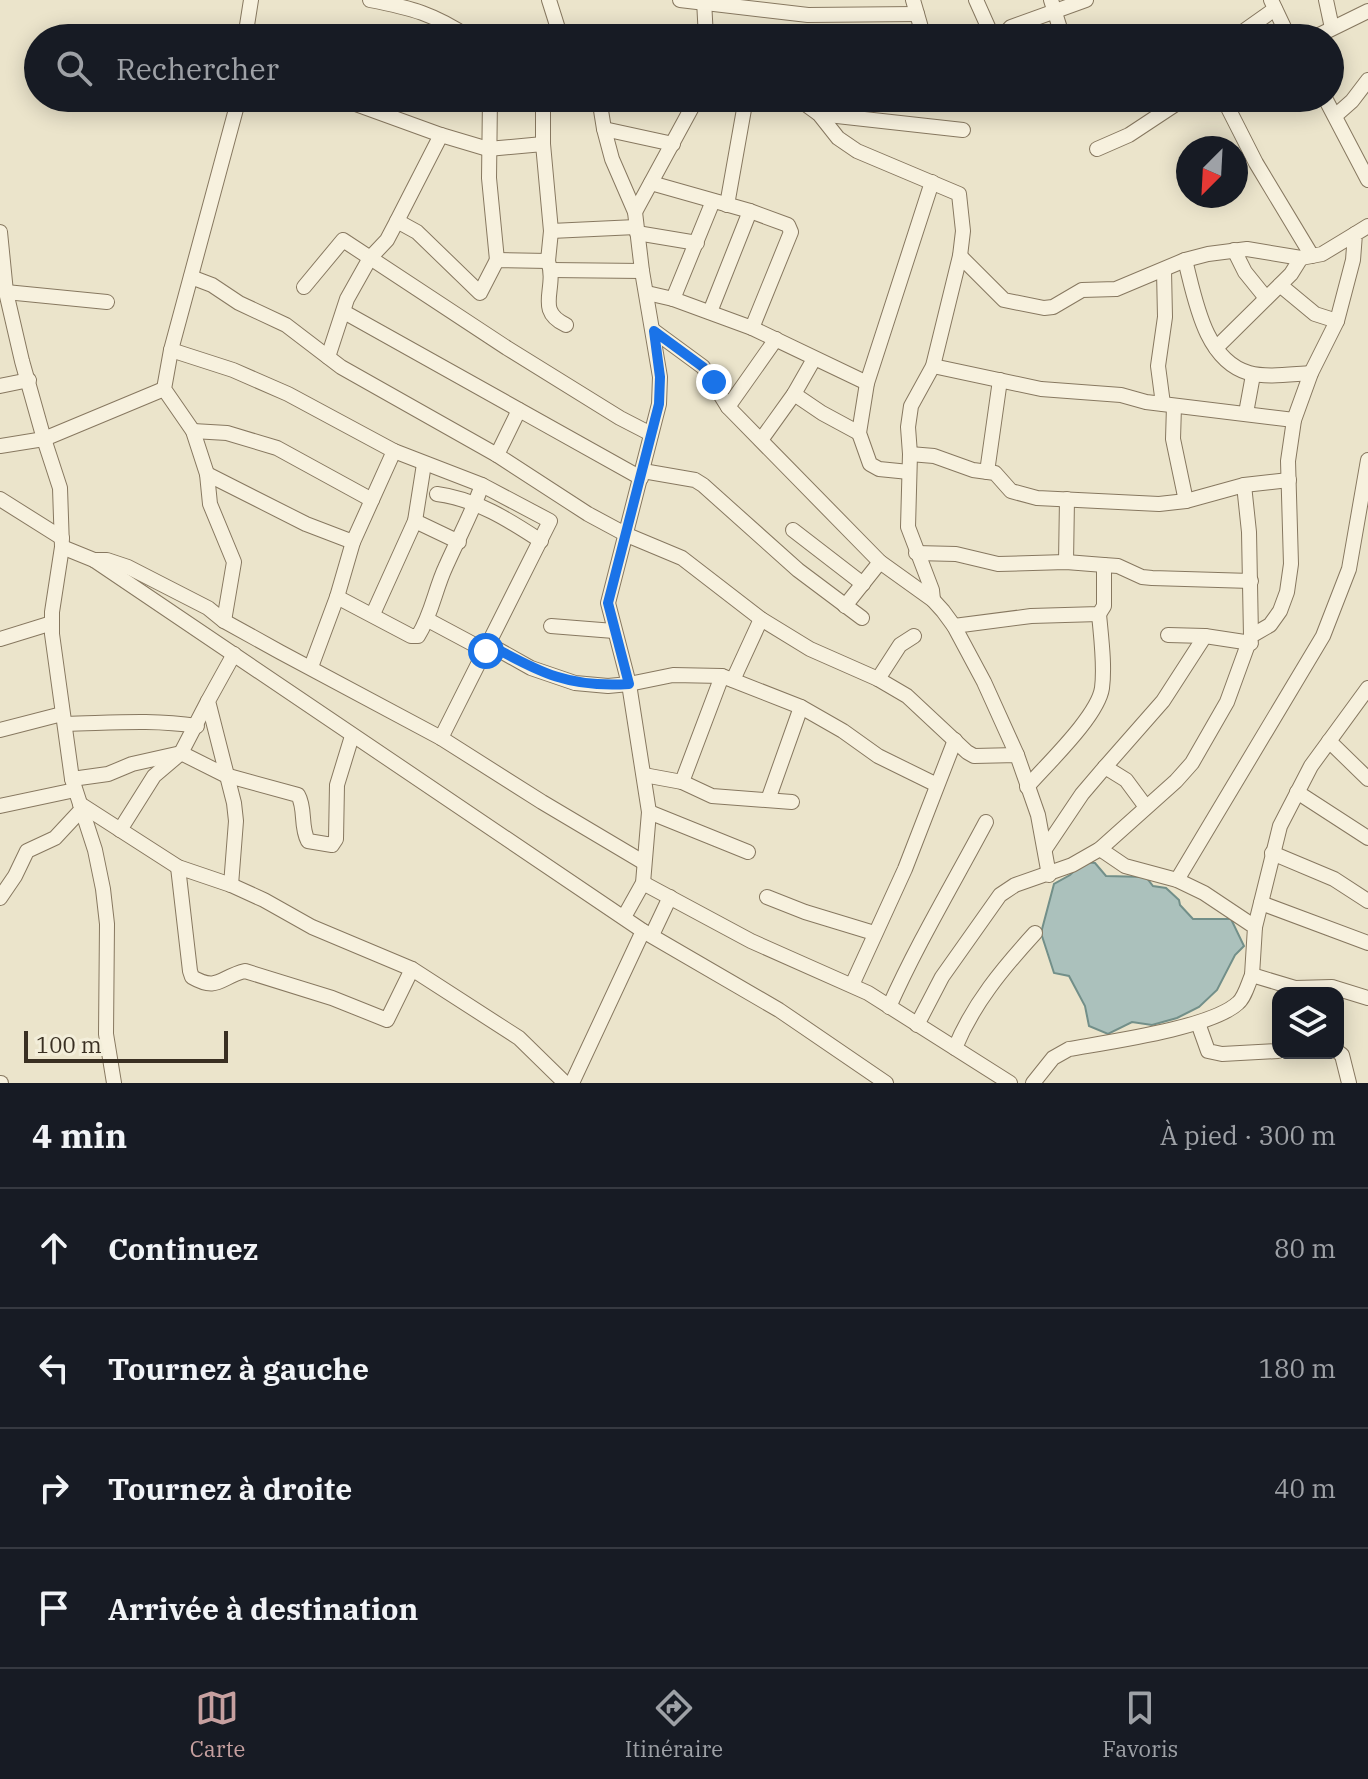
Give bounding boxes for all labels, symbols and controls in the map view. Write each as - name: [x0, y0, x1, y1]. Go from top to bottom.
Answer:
- search box: [24, 24, 1344, 112]
- icon: search: [52, 46, 96, 90]
- text: Rechercher: [116, 49, 279, 88]
- north arrow: [1176, 136, 1248, 208]
- route end: [696, 364, 732, 400]
- route start: [468, 633, 504, 669]
- map controls: [1272, 987, 1344, 1059]
- button: layers: [1272, 987, 1344, 1059]
- scale bar: [24, 1027, 228, 1063]
- text: 100 m: [36, 1030, 102, 1059]
- text: 4 min: [32, 1113, 127, 1157]
- text: À pied · 300 m: [1160, 1118, 1336, 1152]
- icon: ahead: [32, 1226, 76, 1270]
- text: Continuez: [108, 1229, 258, 1268]
- text: 80 m: [1274, 1231, 1336, 1265]
- icon: left: [32, 1346, 76, 1390]
- text: Tournez à gauche: [108, 1349, 369, 1388]
- text: 180 m: [1258, 1351, 1336, 1385]
- icon: right: [32, 1466, 76, 1510]
- text: Tournez à droite: [108, 1469, 352, 1508]
- text: 40 m: [1274, 1471, 1336, 1505]
- icon: arrive: [32, 1586, 76, 1630]
- text: Arrivée à destination: [108, 1589, 418, 1628]
- tab: Carte: [190, 1686, 245, 1763]
- tab: Itinéraire: [625, 1686, 723, 1763]
- tab: Favoris: [1102, 1686, 1178, 1763]

